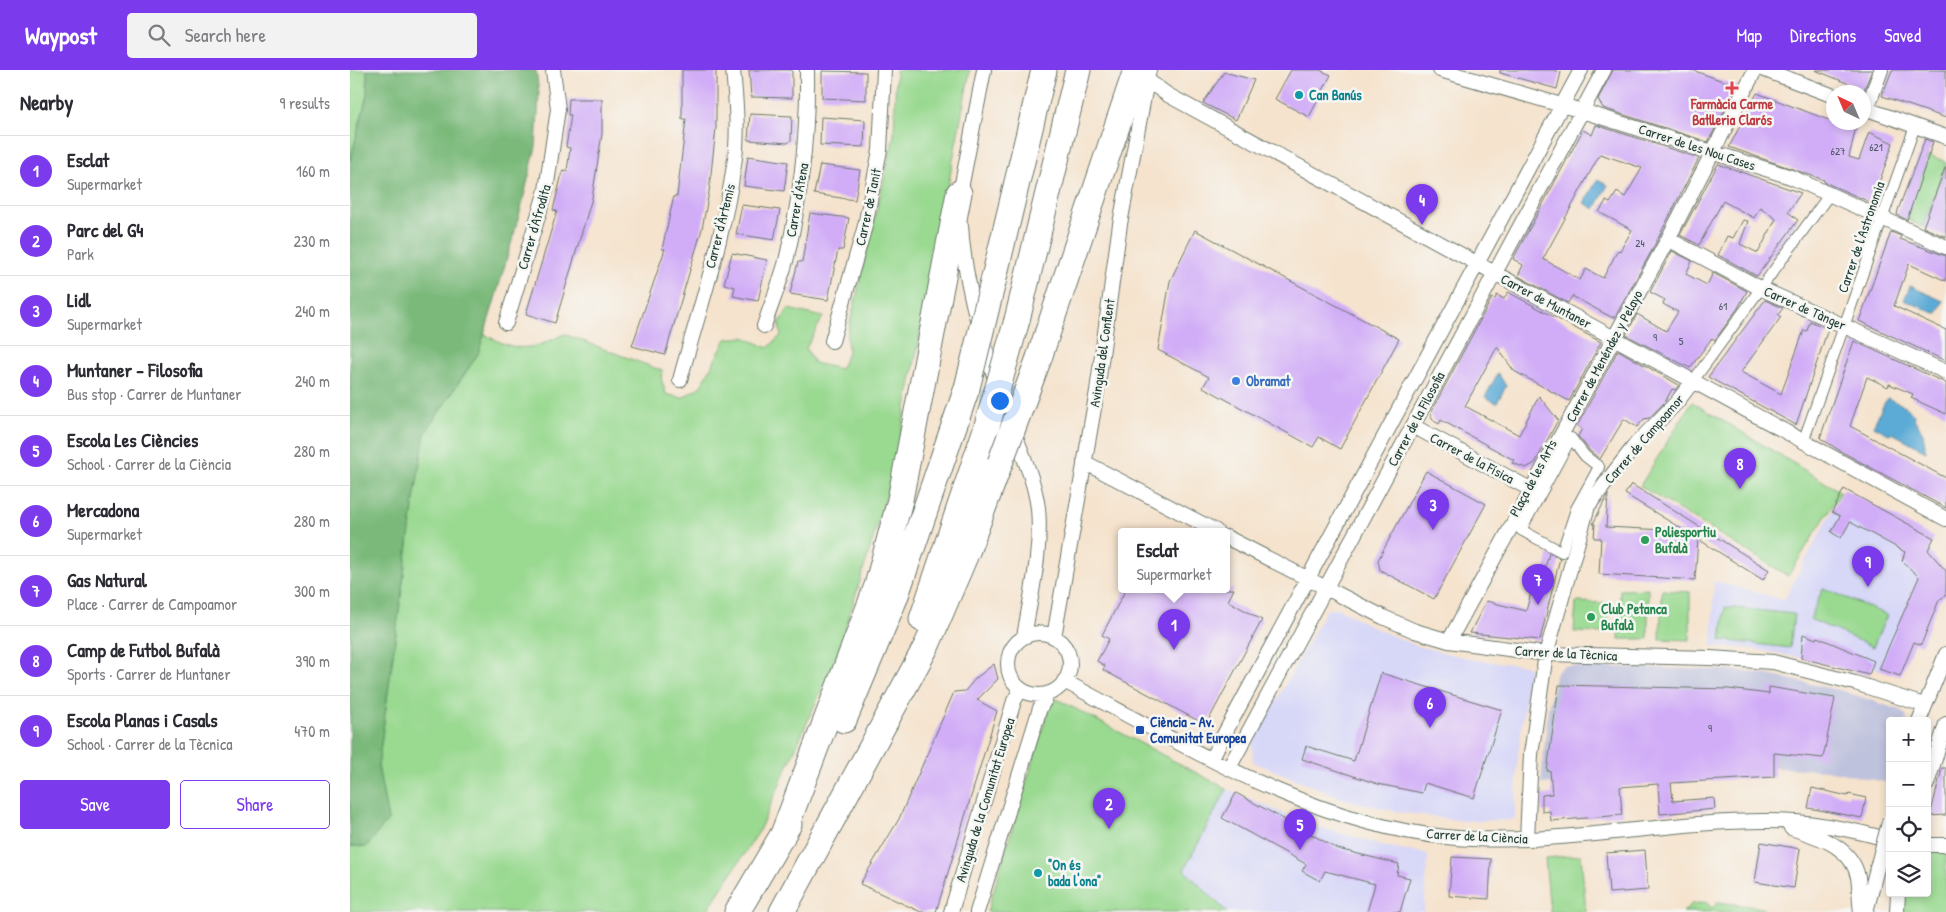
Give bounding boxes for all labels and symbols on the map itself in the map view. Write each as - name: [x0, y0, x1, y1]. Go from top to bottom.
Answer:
- marker: Farmàcia Carme Batlleria Clarós: [1726, 82, 1738, 94]
- place label: Can Banús: [1309, 85, 1362, 104]
- north arrow: [1826, 85, 1871, 130]
- marker: Can Banús: [1293, 89, 1305, 101]
- place label: Farmàcia Carme Batlleria Clarós: [1690, 94, 1773, 129]
- street label: Carrer de les Nou Cases: [1636, 119, 1758, 174]
- house number: 621: [1869, 140, 1883, 154]
- house number: 627: [1831, 144, 1845, 158]
- street label: Carrer d'Atena: [781, 161, 812, 238]
- street label: Carrer de Tanit: [850, 166, 885, 247]
- street label: Carrer de l'Astronomia: [1833, 178, 1889, 295]
- street label: Carrer d'Afrodita: [512, 182, 555, 272]
- street label: Carrer d'Àrtemis: [700, 182, 739, 270]
- pin: 4: [1406, 184, 1438, 225]
- house number: 24: [1635, 236, 1645, 250]
- street label: Carrer de Muntaner: [1498, 269, 1595, 333]
- street label: Carrer de Tànger: [1761, 281, 1850, 335]
- street label: Carrer de Menéndez y Pelayo: [1561, 286, 1647, 426]
- street label: Avinguda del Conflent: [1084, 297, 1120, 409]
- house number: 61: [1719, 299, 1727, 313]
- house number: 9: [1653, 330, 1657, 344]
- house number: 5: [1679, 334, 1684, 348]
- street label: Carrer de la Filosofia: [1383, 368, 1449, 469]
- place label: Obramat: [1246, 371, 1291, 390]
- marker: Obramat: [1230, 375, 1242, 387]
- your location: [987, 388, 1013, 414]
- street label: Carrer de Campoamor: [1599, 389, 1689, 488]
- street label: Carrer de la Física: [1427, 427, 1518, 488]
- street label: Plaça de les Arts: [1504, 436, 1561, 520]
- pin: 8: [1724, 448, 1756, 489]
- pin: 3: [1417, 489, 1449, 530]
- place label: Poliesportiu Bufalà: [1655, 522, 1716, 557]
- marker: Poliesportiu Bufalà: [1639, 534, 1651, 546]
- pin: 9: [1852, 546, 1884, 587]
- pin: 7: [1522, 564, 1554, 605]
- place label: Club Petanca Bufalà: [1601, 599, 1667, 634]
- pin: 1: [1158, 609, 1190, 650]
- marker: Club Petanca Bufalà: [1585, 611, 1597, 623]
- street label: Carrer de la Tècnica: [1514, 640, 1618, 665]
- pin: 6: [1414, 687, 1446, 728]
- place label: Ciència - Av. Comunitat Europea: [1150, 712, 1247, 749]
- street label: Avinguda de la Comunitat Europea: [950, 715, 1020, 885]
- house number: 9: [1708, 721, 1712, 735]
- marker: Ciència - Av. Comunitat Europea: [1134, 724, 1146, 736]
- pin: 2: [1093, 788, 1125, 829]
- pin: 5: [1284, 809, 1316, 850]
- street label: Carrer de la Ciència: [1426, 823, 1529, 848]
- place label: "On és bada l'ona": [1048, 855, 1101, 890]
- marker: "On és bada l'ona": [1032, 867, 1044, 879]

